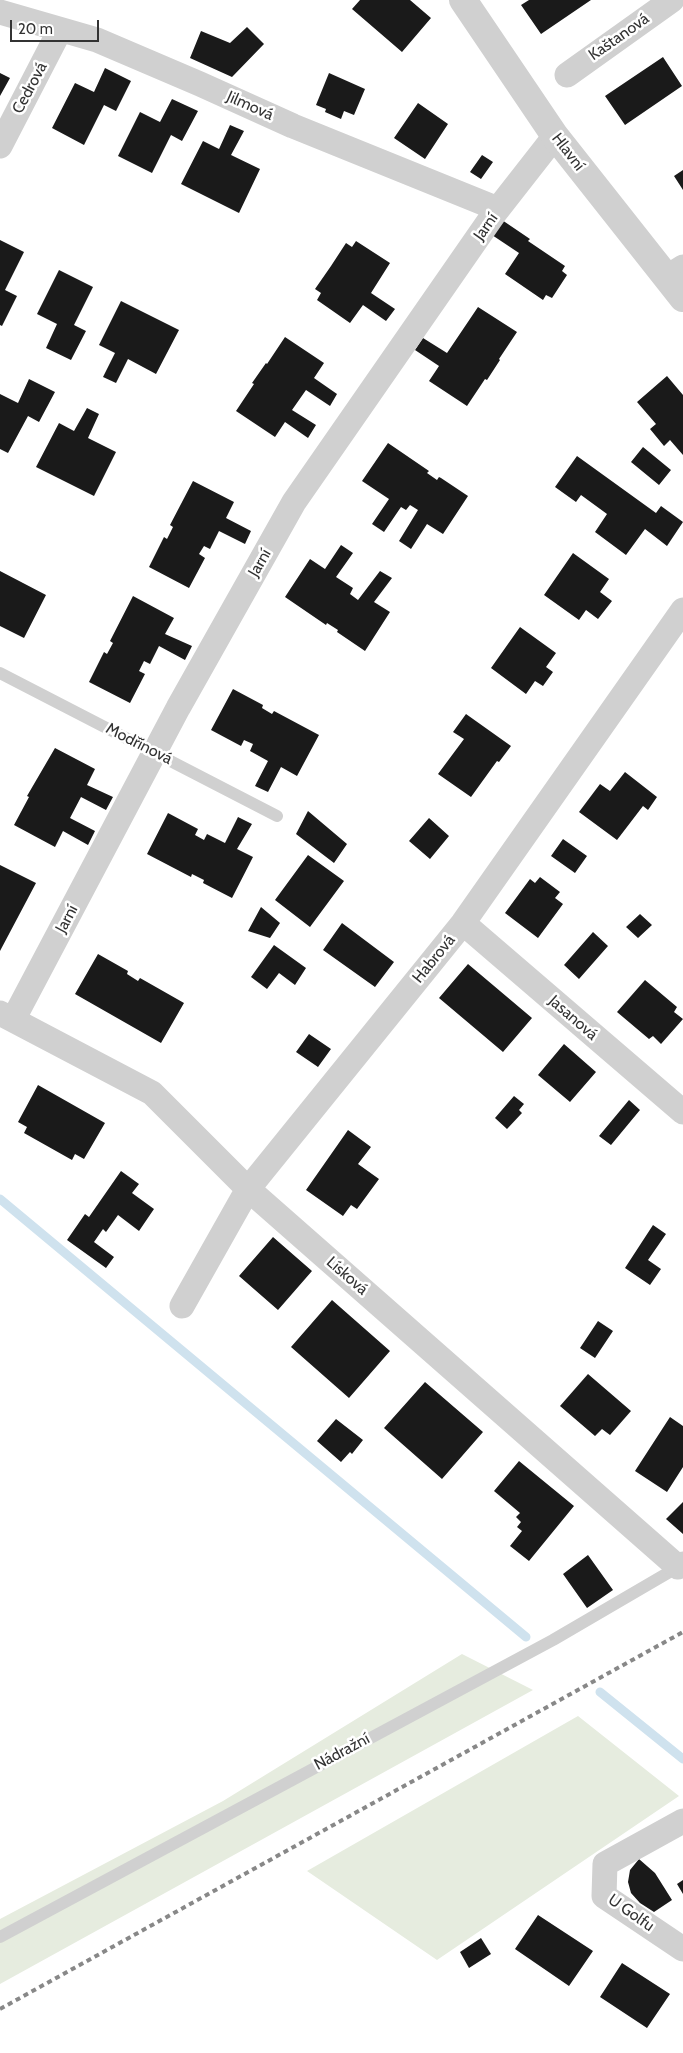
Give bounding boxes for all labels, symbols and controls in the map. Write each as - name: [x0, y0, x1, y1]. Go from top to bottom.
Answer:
- street label: Kaštanová: [585, 9, 653, 65]
- scale bar: [12, 10, 101, 42]
- text: 20 m: [18, 20, 53, 38]
- street label: Cedrová: [8, 59, 52, 117]
- street label: Jilmová: [224, 87, 276, 125]
- street label: Hlavní: [547, 129, 589, 175]
- street label: Jarní: [470, 210, 502, 244]
- street label: Jarní: [244, 546, 276, 580]
- street label: Modřínová: [103, 719, 175, 769]
- street label: Jarní: [52, 902, 82, 936]
- street label: Habrová: [409, 931, 459, 987]
- street label: Jasanová: [544, 991, 602, 1045]
- street label: Lísková: [322, 1253, 372, 1299]
- street label: Nádražní: [311, 1729, 373, 1775]
- street label: U Golfu: [604, 1890, 658, 1936]

